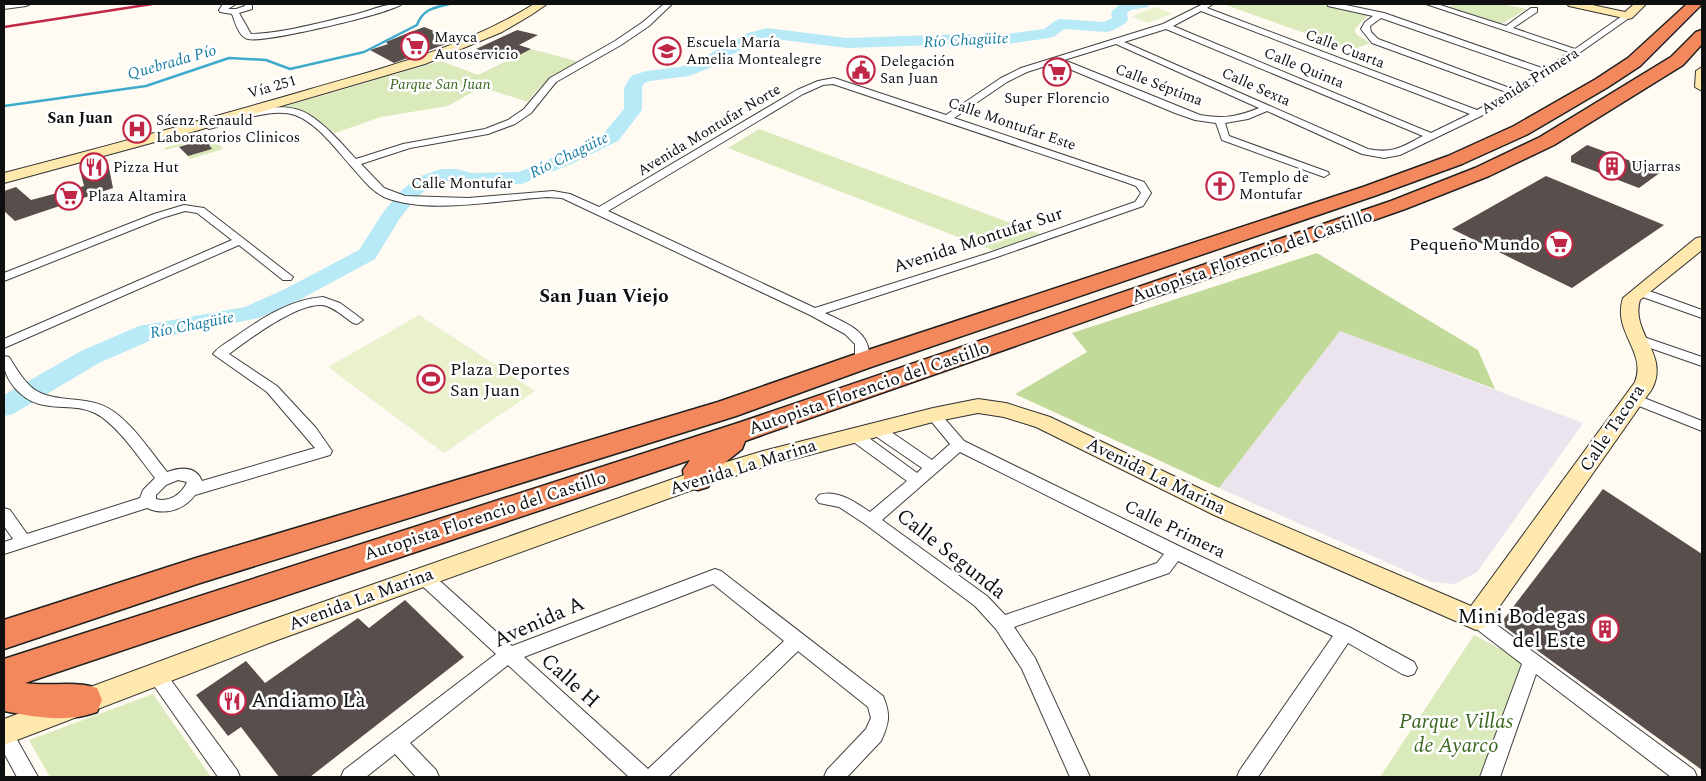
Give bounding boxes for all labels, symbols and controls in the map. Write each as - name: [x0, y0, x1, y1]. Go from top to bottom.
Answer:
- street label: Calle Cuarta: [1302, 23, 1389, 75]
- place label: Mayca Autoservicio: [434, 26, 518, 66]
- water label: Río Chagüite: [923, 26, 1009, 54]
- supermarket icon: Mayca Autoservicio: [400, 31, 430, 61]
- place label: Escuela María Amelia Montealegre: [686, 31, 822, 71]
- school or university icon: Escuela María Amelia Montealegre: [652, 36, 682, 66]
- water label: Quebrada Pío: [125, 38, 219, 86]
- street label: Calle Quinta: [1260, 41, 1348, 95]
- street label: Avenida Primera: [1477, 41, 1584, 120]
- place label: Delegación San Juan: [880, 50, 955, 90]
- public building icon: Delegación San Juan: [846, 55, 876, 85]
- supermarket icon: Super Florencio: [1042, 57, 1072, 87]
- street label: Calle Séptima: [1112, 58, 1207, 112]
- street label: Calle Sexta: [1218, 62, 1295, 113]
- street label: Vía 251: [245, 69, 299, 105]
- park label: Parque San Juan: [389, 73, 491, 96]
- street label: Avenida Montufar Norte: [633, 78, 785, 182]
- place label: Super Florencio: [1004, 87, 1110, 110]
- street label: Calle Montufar Este: [945, 91, 1079, 157]
- district label: San Juan: [47, 106, 113, 130]
- place label: Sáenz Renauld Laboratorios Clinicos: [156, 109, 300, 149]
- hospital icon: Sáenz Renauld Laboratorios Clinicos: [122, 114, 152, 144]
- water label: Río Chagüite: [525, 126, 613, 184]
- building icon: Ujarras: [1597, 151, 1627, 181]
- restaurant icon: Pizza Hut: [79, 152, 109, 182]
- place label: Ujarras: [1631, 155, 1681, 178]
- place label: Pizza Hut: [113, 156, 179, 179]
- place label: Templo de Montufar: [1239, 166, 1309, 206]
- church icon: Templo de Montufar: [1205, 171, 1235, 201]
- street label: Calle Montufar: [411, 172, 513, 195]
- supermarket icon: Plaza Altamira: [54, 181, 84, 211]
- place label: Plaza Altamira: [88, 185, 187, 208]
- street label: Avenida Montufar Sur: [890, 200, 1066, 280]
- street label: Autopista Florencio del Castillo: [1128, 202, 1376, 310]
- supermarket icon: Pequeño Mundo: [1544, 229, 1574, 259]
- place label: Pequeño Mundo: [1409, 231, 1540, 258]
- district label: San Juan Viejo: [539, 282, 669, 311]
- water label: Río Chagüite: [148, 305, 236, 345]
- street label: Autopista Florencio del Castillo: [745, 334, 993, 442]
- place label: Plaza Deportes San Juan: [450, 356, 570, 404]
- sports icon: Plaza Deportes San Juan: [416, 364, 446, 394]
- street label: Calle Tacora: [1573, 379, 1651, 477]
- street label: Avenida La Marina: [1082, 430, 1231, 522]
- street label: Avenida La Marina: [666, 432, 820, 502]
- street label: Autopista Florencio del Castillo: [360, 464, 610, 568]
- street label: Calle Primera: [1120, 493, 1231, 565]
- street label: Calle Segunda: [889, 501, 1014, 608]
- street label: Avenida La Marina: [285, 560, 437, 638]
- street label: Avenida A: [488, 588, 590, 656]
- place label: Mini Bodegas del Este: [1457, 601, 1586, 657]
- building icon: Mini Bodegas del Este: [1590, 614, 1620, 644]
- street label: Calle H: [533, 646, 607, 716]
- place label: Andiamo Là: [251, 685, 366, 717]
- restaurant icon: Andiamo Là: [217, 686, 247, 716]
- park label: Parque Villas de Ayarco: [1399, 706, 1514, 762]

